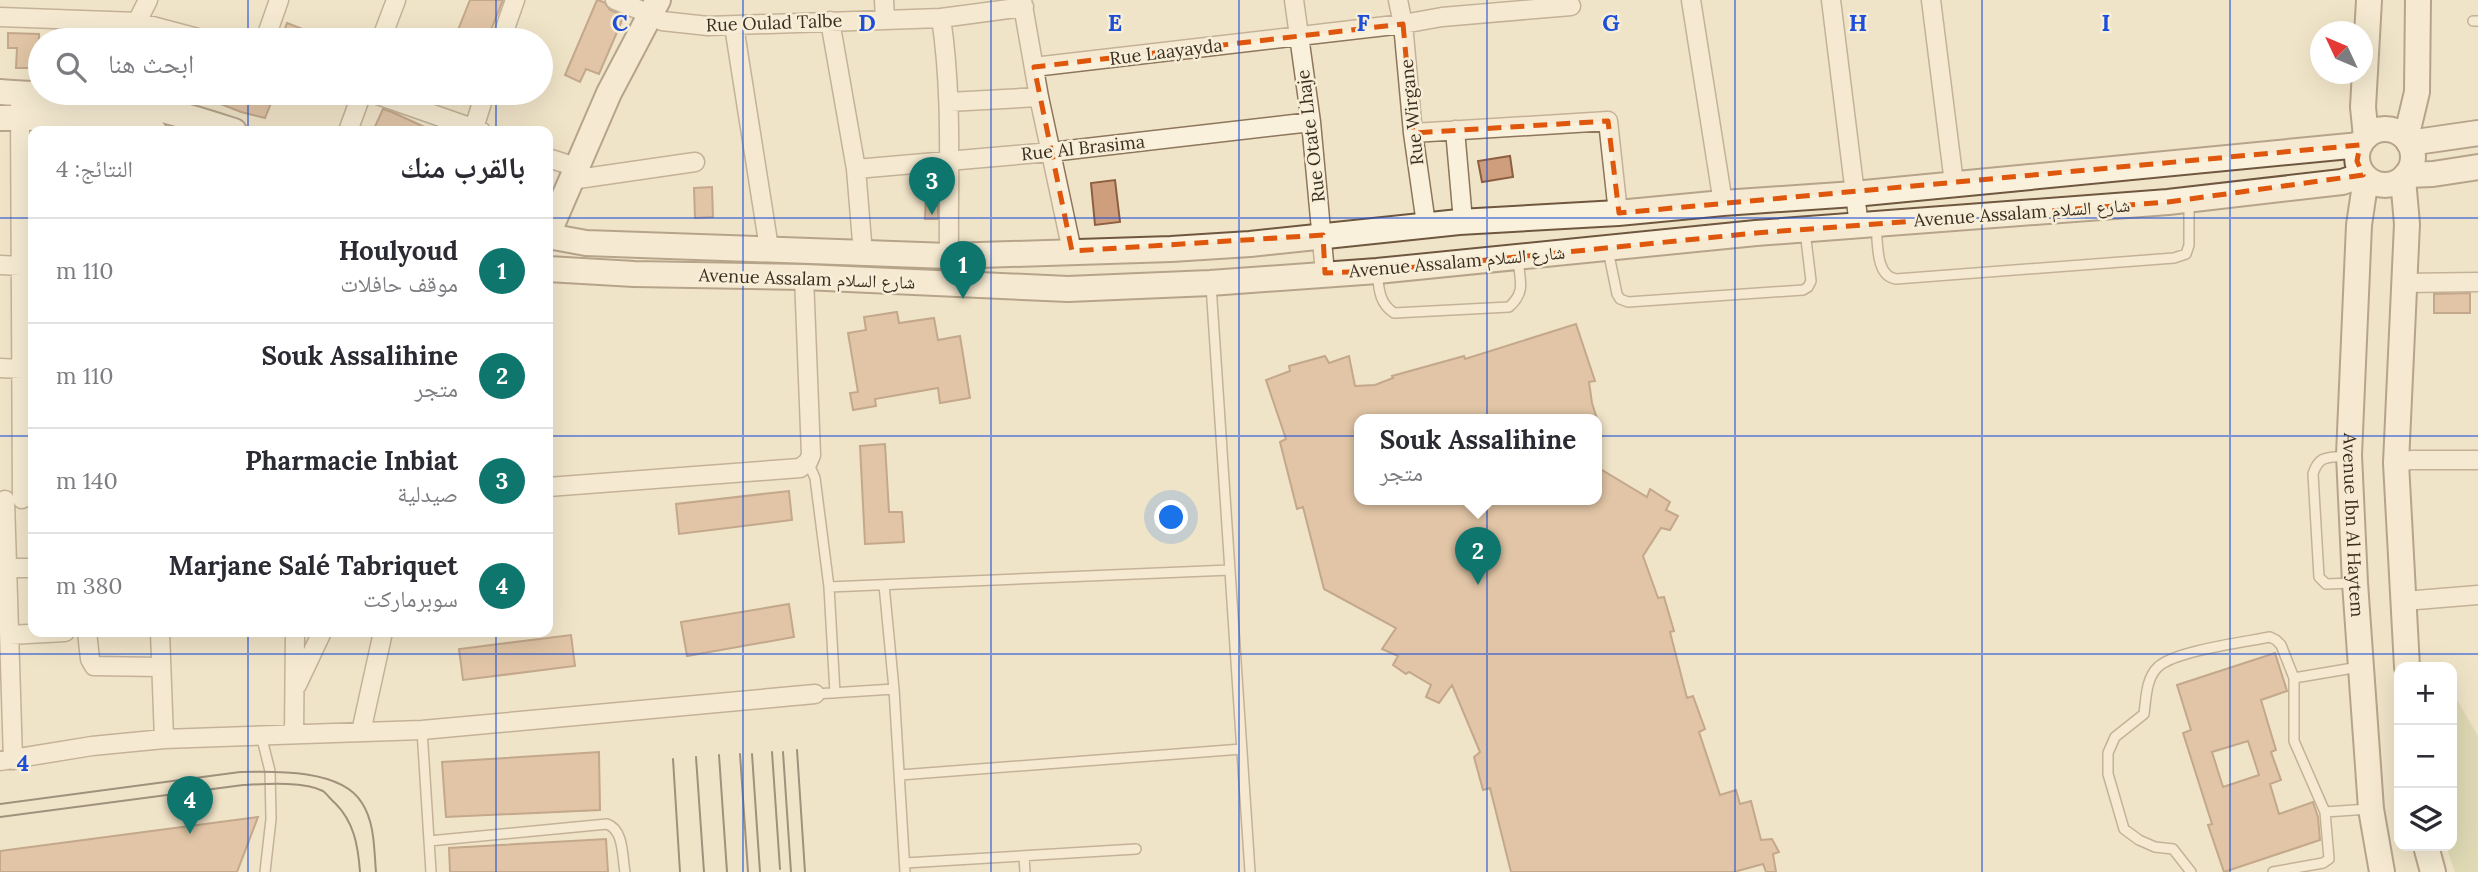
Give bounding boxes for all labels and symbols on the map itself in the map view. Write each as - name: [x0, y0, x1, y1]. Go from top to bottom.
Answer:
- text: C: [612, 8, 628, 37]
- text: D: [858, 8, 876, 37]
- text: E: [1108, 8, 1122, 37]
- text: F: [1356, 8, 1370, 37]
- text: G: [1602, 8, 1620, 37]
- text: H: [1849, 8, 1867, 37]
- text: I: [2102, 8, 2110, 37]
- street label: Rue Oulad Talbe: [705, 9, 843, 36]
- north arrow: [2310, 21, 2373, 84]
- street label: Rue Laayayda: [1108, 33, 1224, 70]
- street label: Rue Wirgane: [1394, 57, 1429, 166]
- street label: Rue Otate Lhaje: [1291, 68, 1330, 204]
- street label: Rue Al Brasima: [1020, 130, 1146, 165]
- pin: 3: [909, 157, 955, 215]
- street label: Avenue Assalam شارع السلام: [1912, 193, 2131, 233]
- pin: 1: [940, 241, 986, 299]
- street label: Avenue Assalam شارع السلام: [1347, 241, 1566, 283]
- street label: Avenue Assalam شارع السلام: [697, 263, 916, 295]
- street label: Avenue Ibn Al Haytem: [2338, 432, 2369, 618]
- your location: [1154, 500, 1188, 534]
- pin: 2: [1455, 527, 1501, 585]
- text: 4: [17, 748, 29, 777]
- pin: 4: [167, 776, 213, 834]

